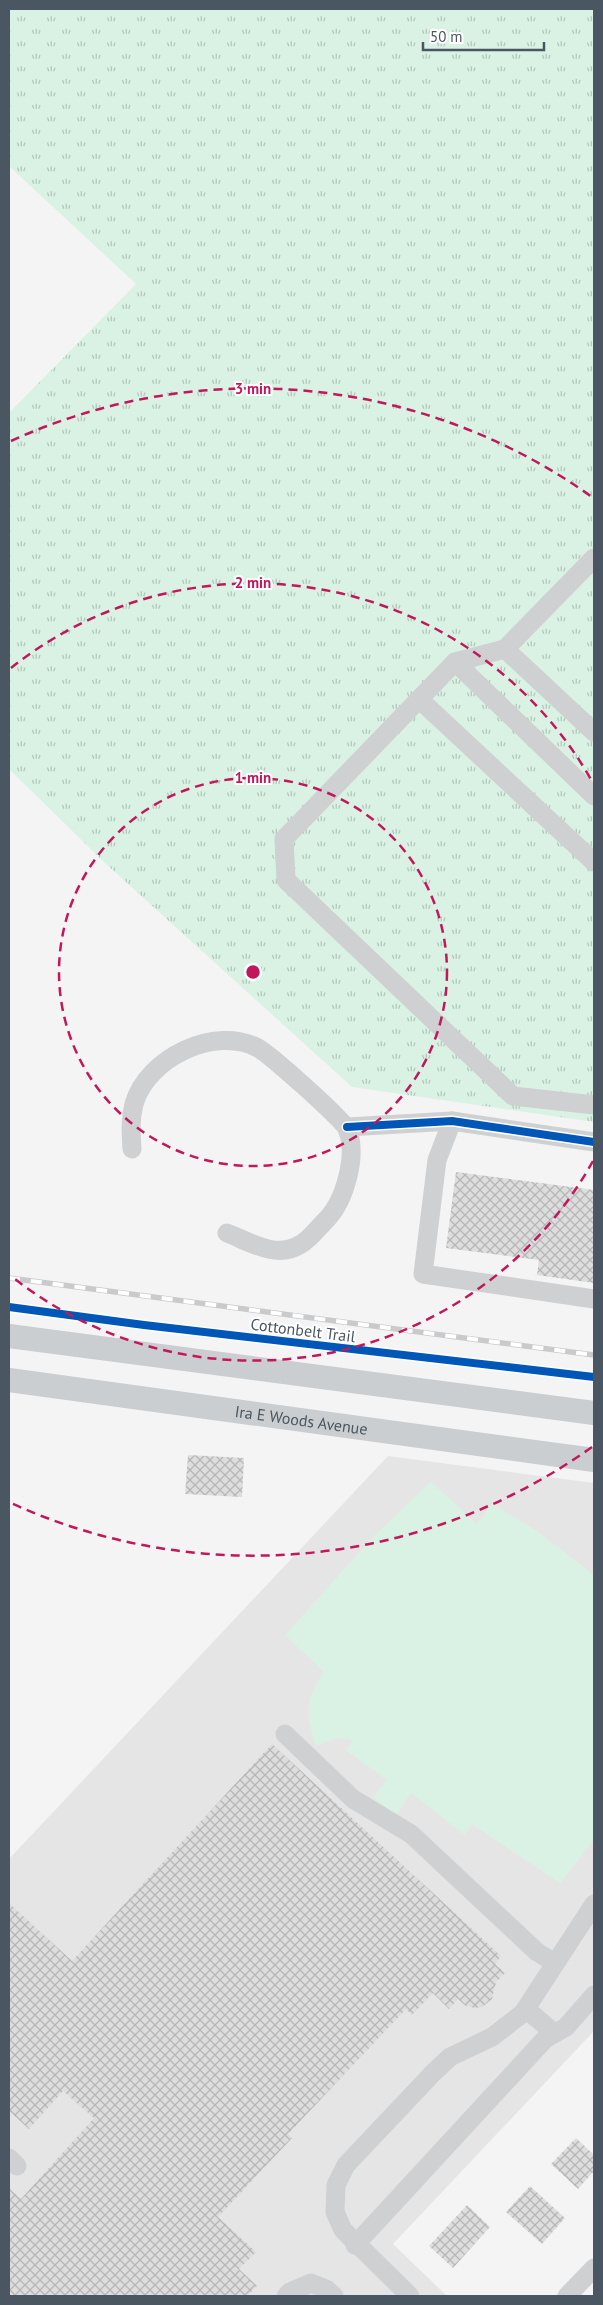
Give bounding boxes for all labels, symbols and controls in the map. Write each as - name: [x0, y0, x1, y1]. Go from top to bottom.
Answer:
- scale bar: [423, 20, 544, 52]
- text: 50 m: [430, 27, 463, 46]
- text: 3 min: [235, 379, 271, 398]
- text: 2 min: [235, 573, 271, 592]
- text: 1 min: [235, 768, 271, 787]
- centre of rings: [244, 963, 262, 981]
- street label: Cottonbelt Trail: [250, 1314, 357, 1346]
- street label: Ira E Woods Avenue: [234, 1401, 369, 1439]

